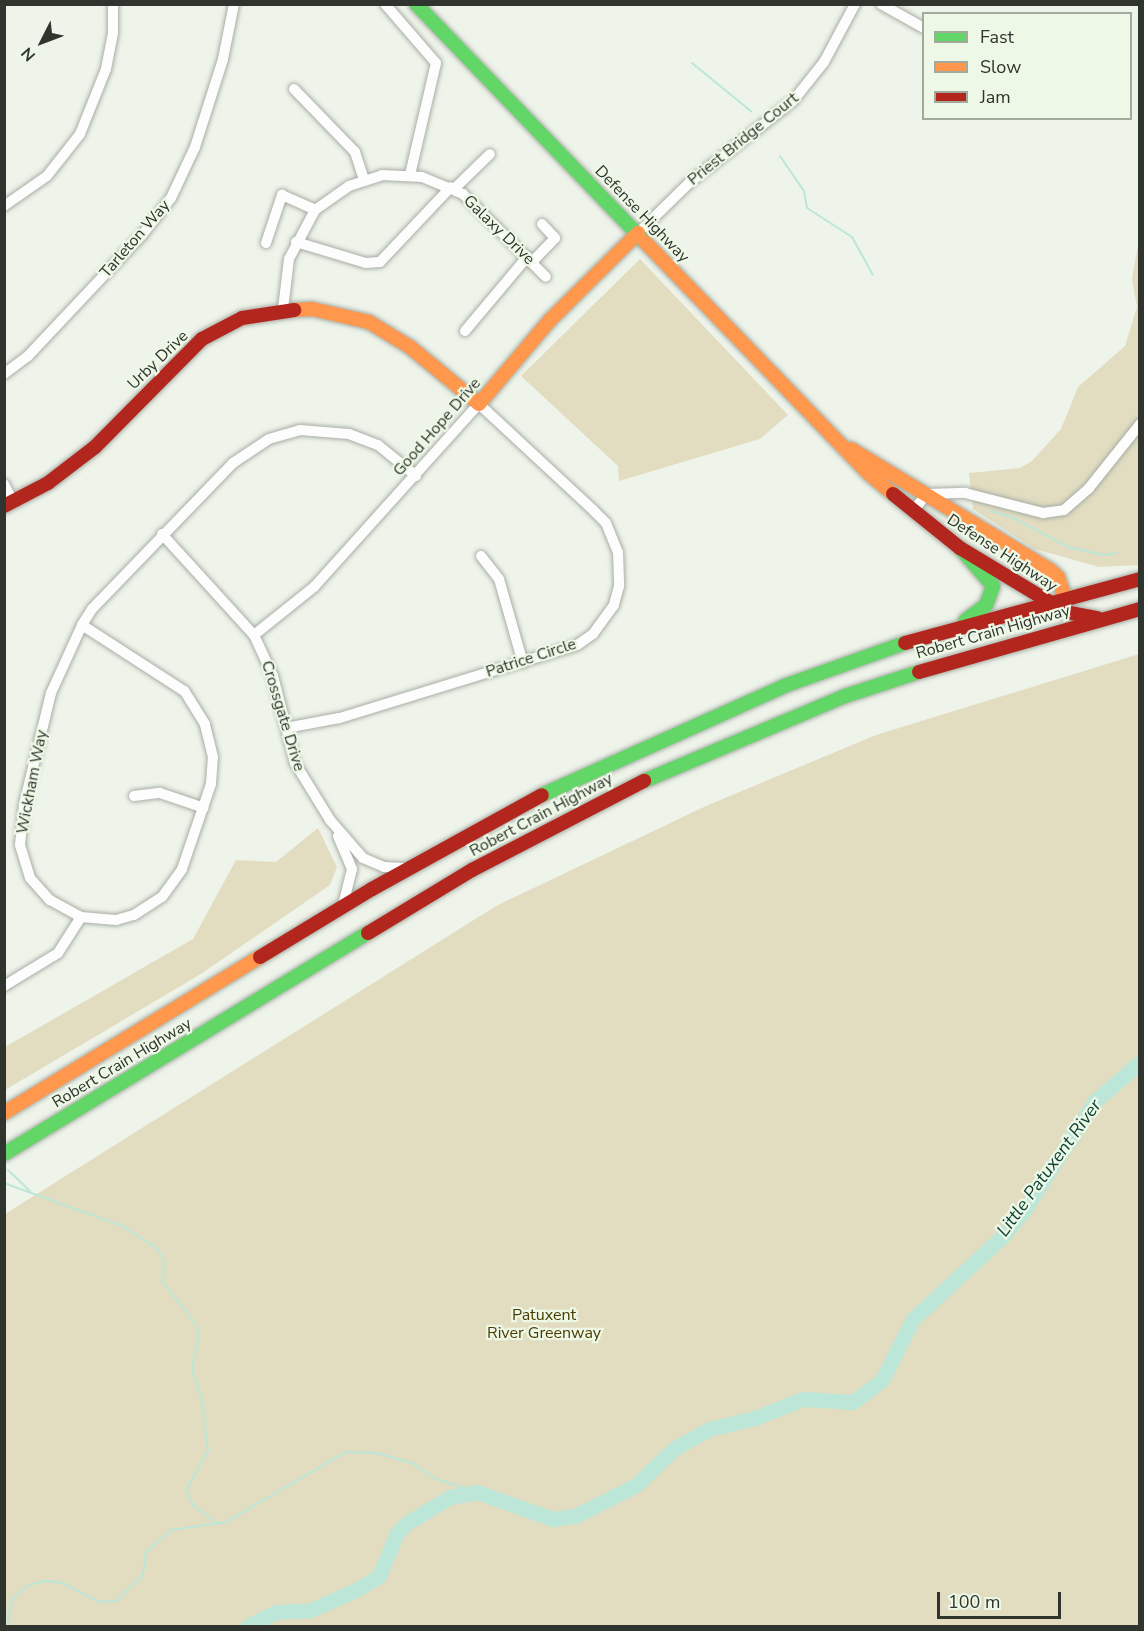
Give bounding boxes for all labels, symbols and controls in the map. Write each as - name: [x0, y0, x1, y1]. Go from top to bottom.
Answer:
- north arrow: [12, 12, 72, 72]
- legend: [922, 12, 1132, 120]
- text: Fast: [980, 25, 1014, 49]
- text: N: [16, 42, 41, 66]
- text: Slow: [980, 55, 1021, 79]
- text: Jam: [980, 85, 1011, 109]
- street label: Priest Bridge Court: [684, 89, 802, 189]
- street label: Defense Highway: [591, 161, 693, 267]
- street label: Galaxy Drive: [459, 191, 539, 269]
- street label: Tarleton Way: [96, 196, 174, 282]
- street label: Urby Drive: [124, 326, 192, 394]
- street label: Good Hope Drive: [389, 374, 485, 480]
- street label: Defense Highway: [943, 510, 1061, 596]
- street label: Robert Crain Highway: [914, 601, 1072, 663]
- street label: Patrice Circle: [483, 634, 579, 682]
- street label: Crossgate Drive: [257, 658, 309, 774]
- street label: Wickham Way: [13, 728, 51, 836]
- street label: Robert Crain Highway: [466, 769, 616, 861]
- street label: Robert Crain Highway: [49, 1014, 195, 1112]
- water label: Little Patuxent River: [992, 1095, 1106, 1241]
- park label: Patuxent River Greenway: [487, 1305, 601, 1343]
- scale bar: [940, 1580, 1064, 1618]
- text: 100 m: [948, 1590, 1000, 1614]

